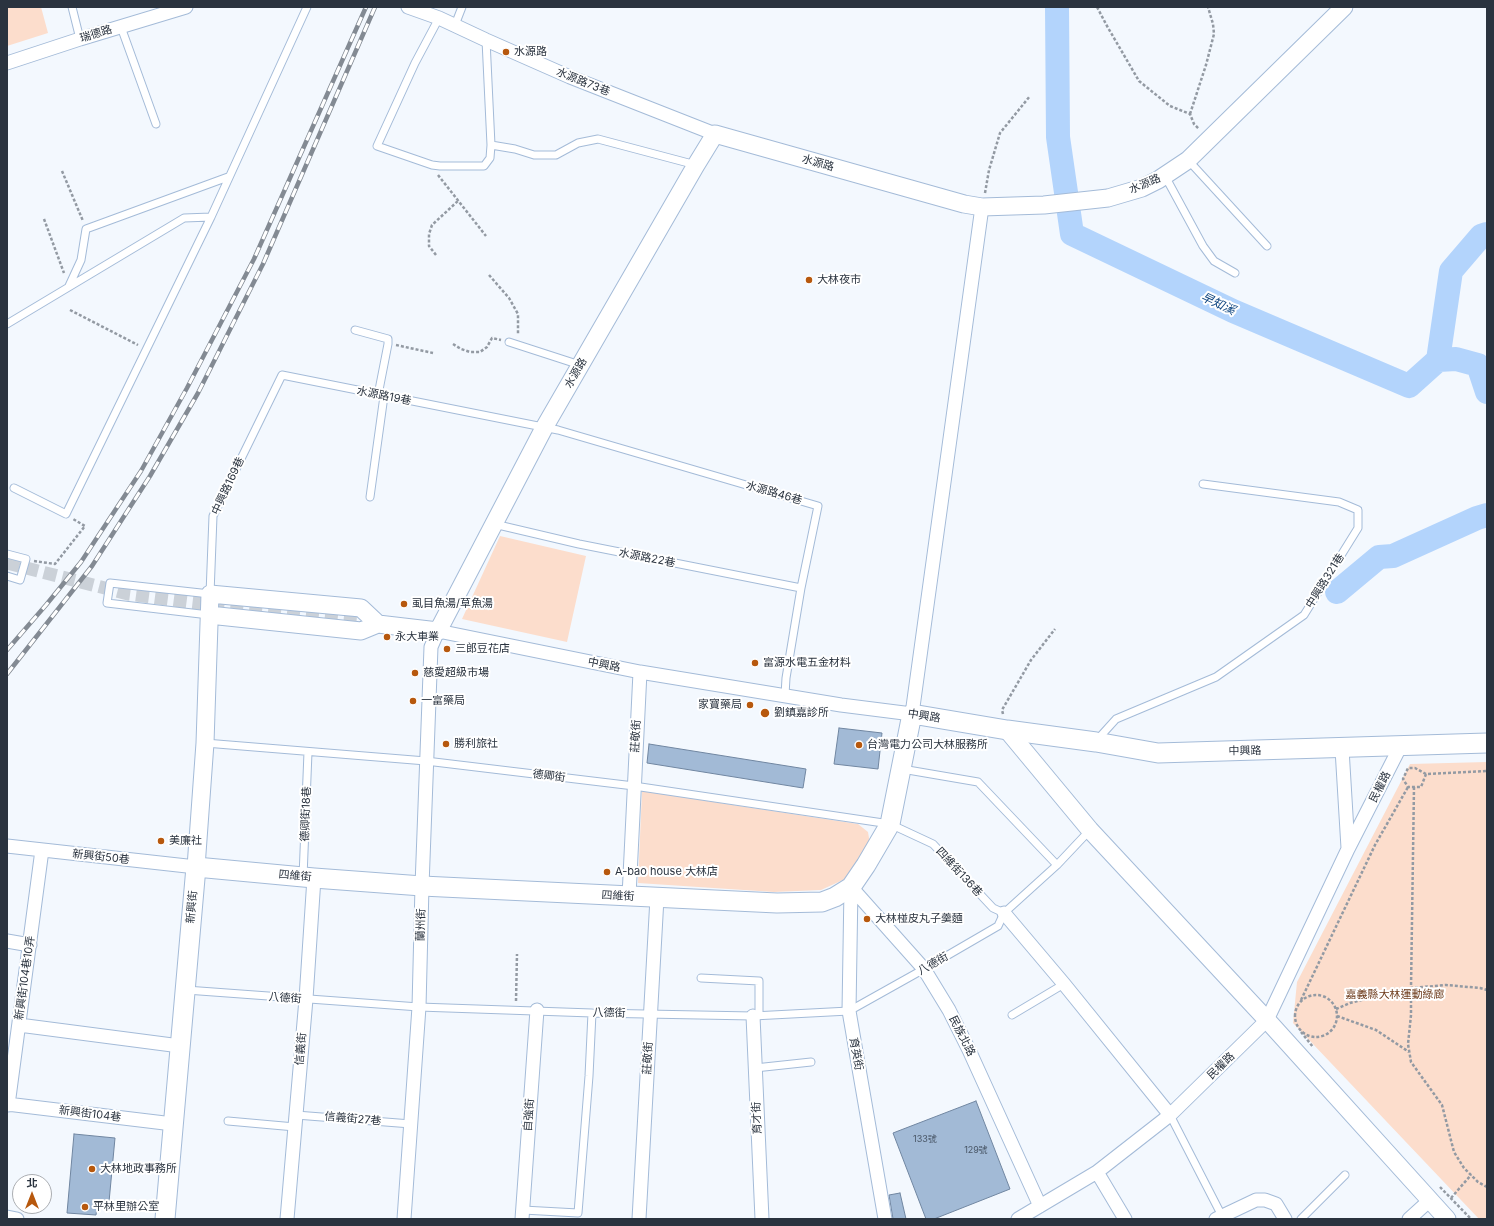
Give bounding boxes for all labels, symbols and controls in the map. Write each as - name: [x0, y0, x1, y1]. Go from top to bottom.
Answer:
- street label: 瑞德路: [78, 23, 114, 45]
- place label: 水源路: [514, 45, 547, 59]
- marker: 水源路: [501, 47, 511, 57]
- street label: 水源路73巷: [554, 65, 612, 99]
- street label: 水源路: [800, 152, 836, 174]
- street label: 水源路: [1127, 171, 1163, 197]
- place label: 大林夜市: [817, 273, 861, 287]
- marker: 大林夜市: [804, 275, 814, 285]
- water label: 早知溪: [1199, 290, 1237, 318]
- street label: 水源路: [562, 355, 590, 391]
- street label: 水源路19巷: [356, 384, 412, 408]
- street label: 中興路169巷: [209, 455, 247, 517]
- street label: 水源路46巷: [744, 479, 804, 507]
- street label: 水源路22巷: [618, 546, 676, 570]
- street label: 中興路321巷: [1303, 551, 1347, 611]
- place label: 虱目魚湯/草魚湯: [412, 597, 493, 611]
- marker: 虱目魚湯/草魚湯: [399, 599, 409, 609]
- place label: 永大車業: [395, 630, 439, 644]
- marker: 永大車業: [382, 632, 392, 642]
- place label: 三郎豆花店: [455, 642, 510, 656]
- marker: 三郎豆花店: [442, 644, 452, 654]
- street label: 中興路: [587, 655, 621, 675]
- place label: 富源水電五金材料: [763, 656, 851, 670]
- marker: 富源水電五金材料: [750, 658, 760, 668]
- place label: 慈愛超級市場: [423, 666, 489, 680]
- marker: 慈愛超級市場: [410, 668, 420, 678]
- place label: 一富藥局: [421, 694, 465, 708]
- marker: 一富藥局: [408, 696, 418, 706]
- place label: 家寶藥局: [698, 698, 742, 712]
- marker: 家寶藥局: [745, 700, 755, 710]
- place label: 劉鎮嘉診所: [774, 706, 829, 720]
- marker: 劉鎮嘉診所: [759, 707, 771, 719]
- street label: 中興路: [907, 707, 941, 725]
- street label: 莊敬街: [629, 719, 643, 753]
- place label: 勝利旅社: [454, 737, 498, 751]
- place label: 台灣電力公司大林服務所: [867, 738, 988, 752]
- marker: 勝利旅社: [441, 739, 451, 749]
- marker: 台灣電力公司大林服務所: [854, 740, 864, 750]
- street label: 中興路: [1228, 744, 1262, 758]
- street label: 德卿街: [532, 767, 566, 785]
- street label: 民權路: [1367, 769, 1393, 805]
- street label: 德卿街18巷: [298, 786, 314, 842]
- place label: 美廉社: [169, 834, 202, 848]
- marker: 美廉社: [156, 836, 166, 846]
- street label: 四維街136巷: [933, 845, 985, 899]
- street label: 新興街50巷: [72, 847, 130, 867]
- place label: A-bao house 大林店: [615, 865, 718, 879]
- marker: A-bao house 大林店: [602, 867, 612, 877]
- street label: 四維街: [278, 868, 312, 884]
- street label: 四維街: [601, 889, 635, 903]
- street label: 新興街: [184, 890, 200, 924]
- street label: 蘭州街: [414, 908, 428, 942]
- place label: 大林椪皮丸子羹麵: [875, 912, 963, 926]
- marker: 大林椪皮丸子羹麵: [862, 914, 872, 924]
- street label: 新興街104巷10弄: [13, 935, 37, 1021]
- street label: 八德街: [915, 950, 951, 978]
- park label: 嘉義縣大林運動綠廊: [1346, 988, 1444, 1002]
- street label: 八德街: [268, 990, 302, 1006]
- street label: 八德街: [592, 1006, 626, 1020]
- street label: 民族北路: [946, 1013, 978, 1059]
- street label: 信義街: [293, 1032, 309, 1066]
- street label: 育英街: [847, 1037, 865, 1071]
- street label: 莊敬街: [641, 1041, 655, 1075]
- street label: 民權路: [1205, 1050, 1237, 1082]
- street label: 自強街: [521, 1098, 537, 1132]
- street label: 育才街: [750, 1101, 764, 1135]
- street label: 新興街104巷: [58, 1104, 122, 1124]
- street label: 信義街27巷: [324, 1110, 382, 1128]
- house number: 133號: [913, 1134, 937, 1144]
- house number: 129號: [964, 1145, 988, 1155]
- place label: 大林地政事務所: [100, 1162, 177, 1176]
- marker: 大林地政事務所: [87, 1164, 97, 1174]
- north arrow: [12, 1174, 52, 1214]
- text: 北: [27, 1176, 38, 1190]
- place label: 平林里辦公室: [93, 1200, 159, 1214]
- marker: 平林里辦公室: [80, 1202, 90, 1212]

